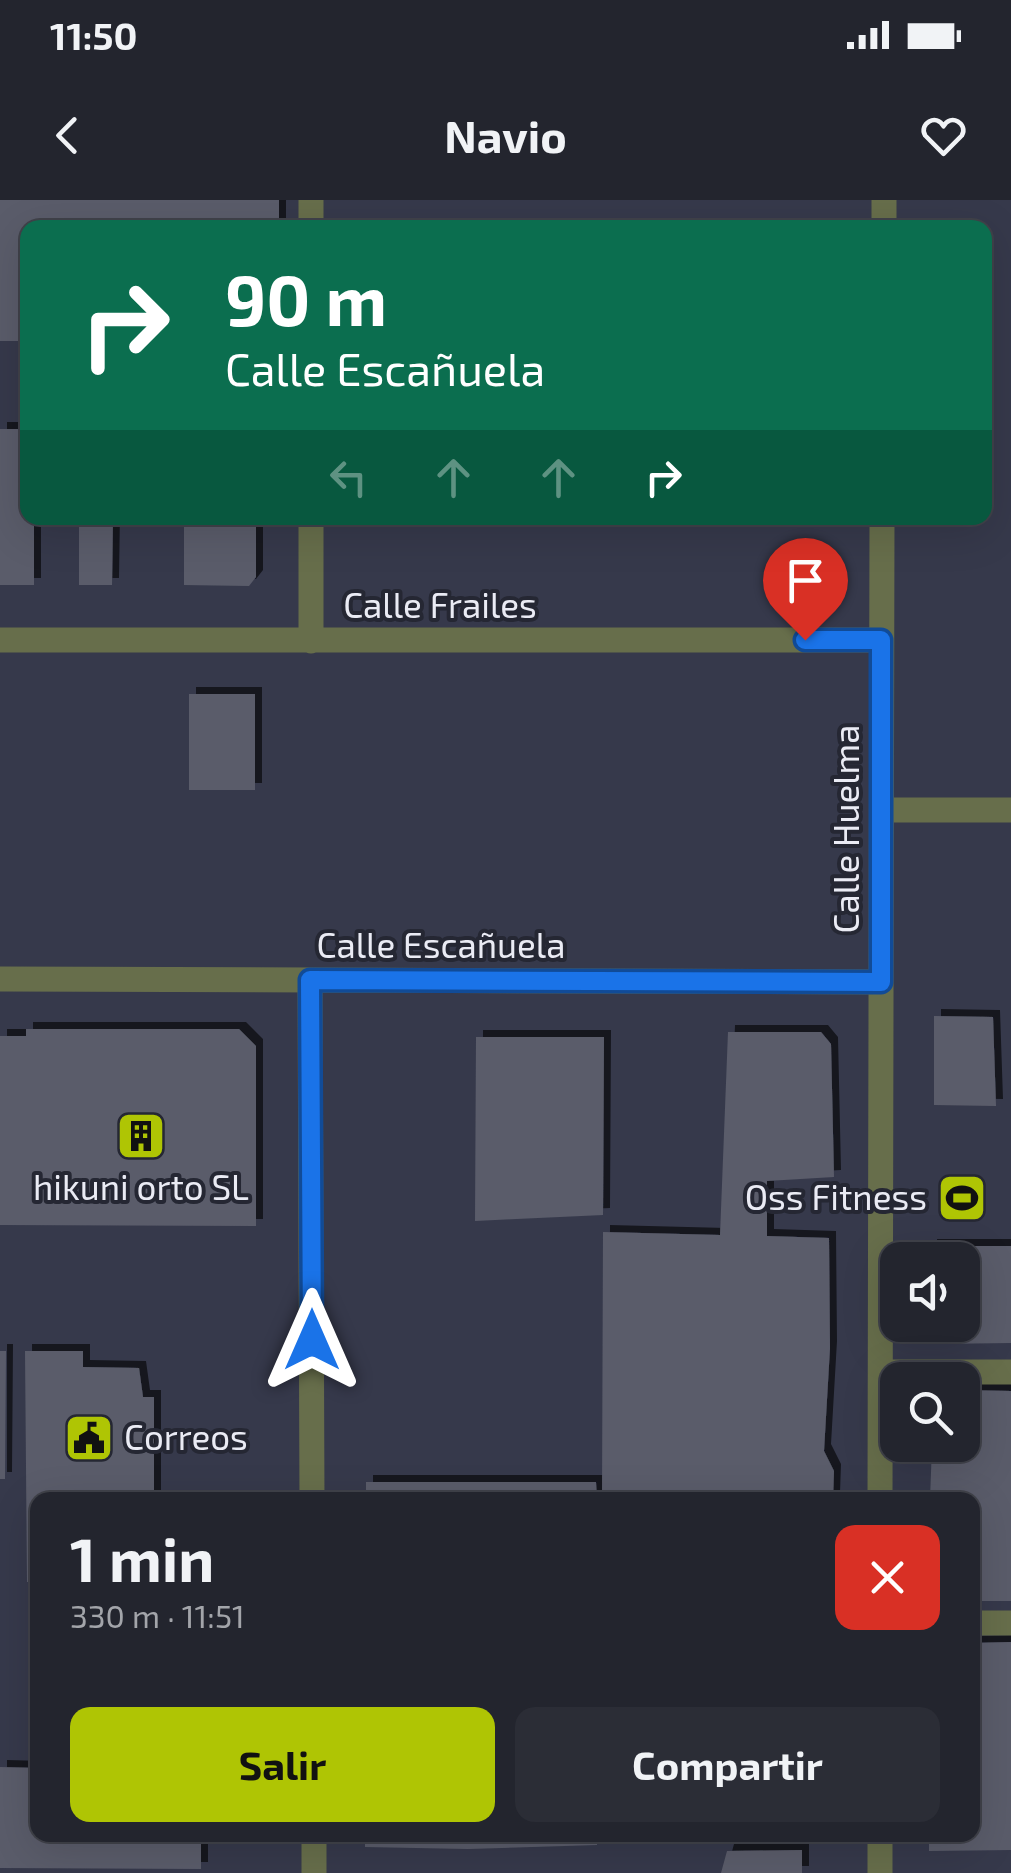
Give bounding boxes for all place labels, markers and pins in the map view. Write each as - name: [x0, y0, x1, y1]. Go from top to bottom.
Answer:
- pin: [763, 538, 848, 641]
- building icon: hikuni orto SL: [115, 1110, 167, 1162]
- place label: hikuni orto SL: [33, 1165, 249, 1207]
- sports icon: Oss Fitness: [936, 1172, 988, 1224]
- place label: Oss Fitness: [745, 1175, 927, 1217]
- public building icon: Correos: [63, 1412, 115, 1464]
- place label: Correos: [124, 1415, 248, 1457]

